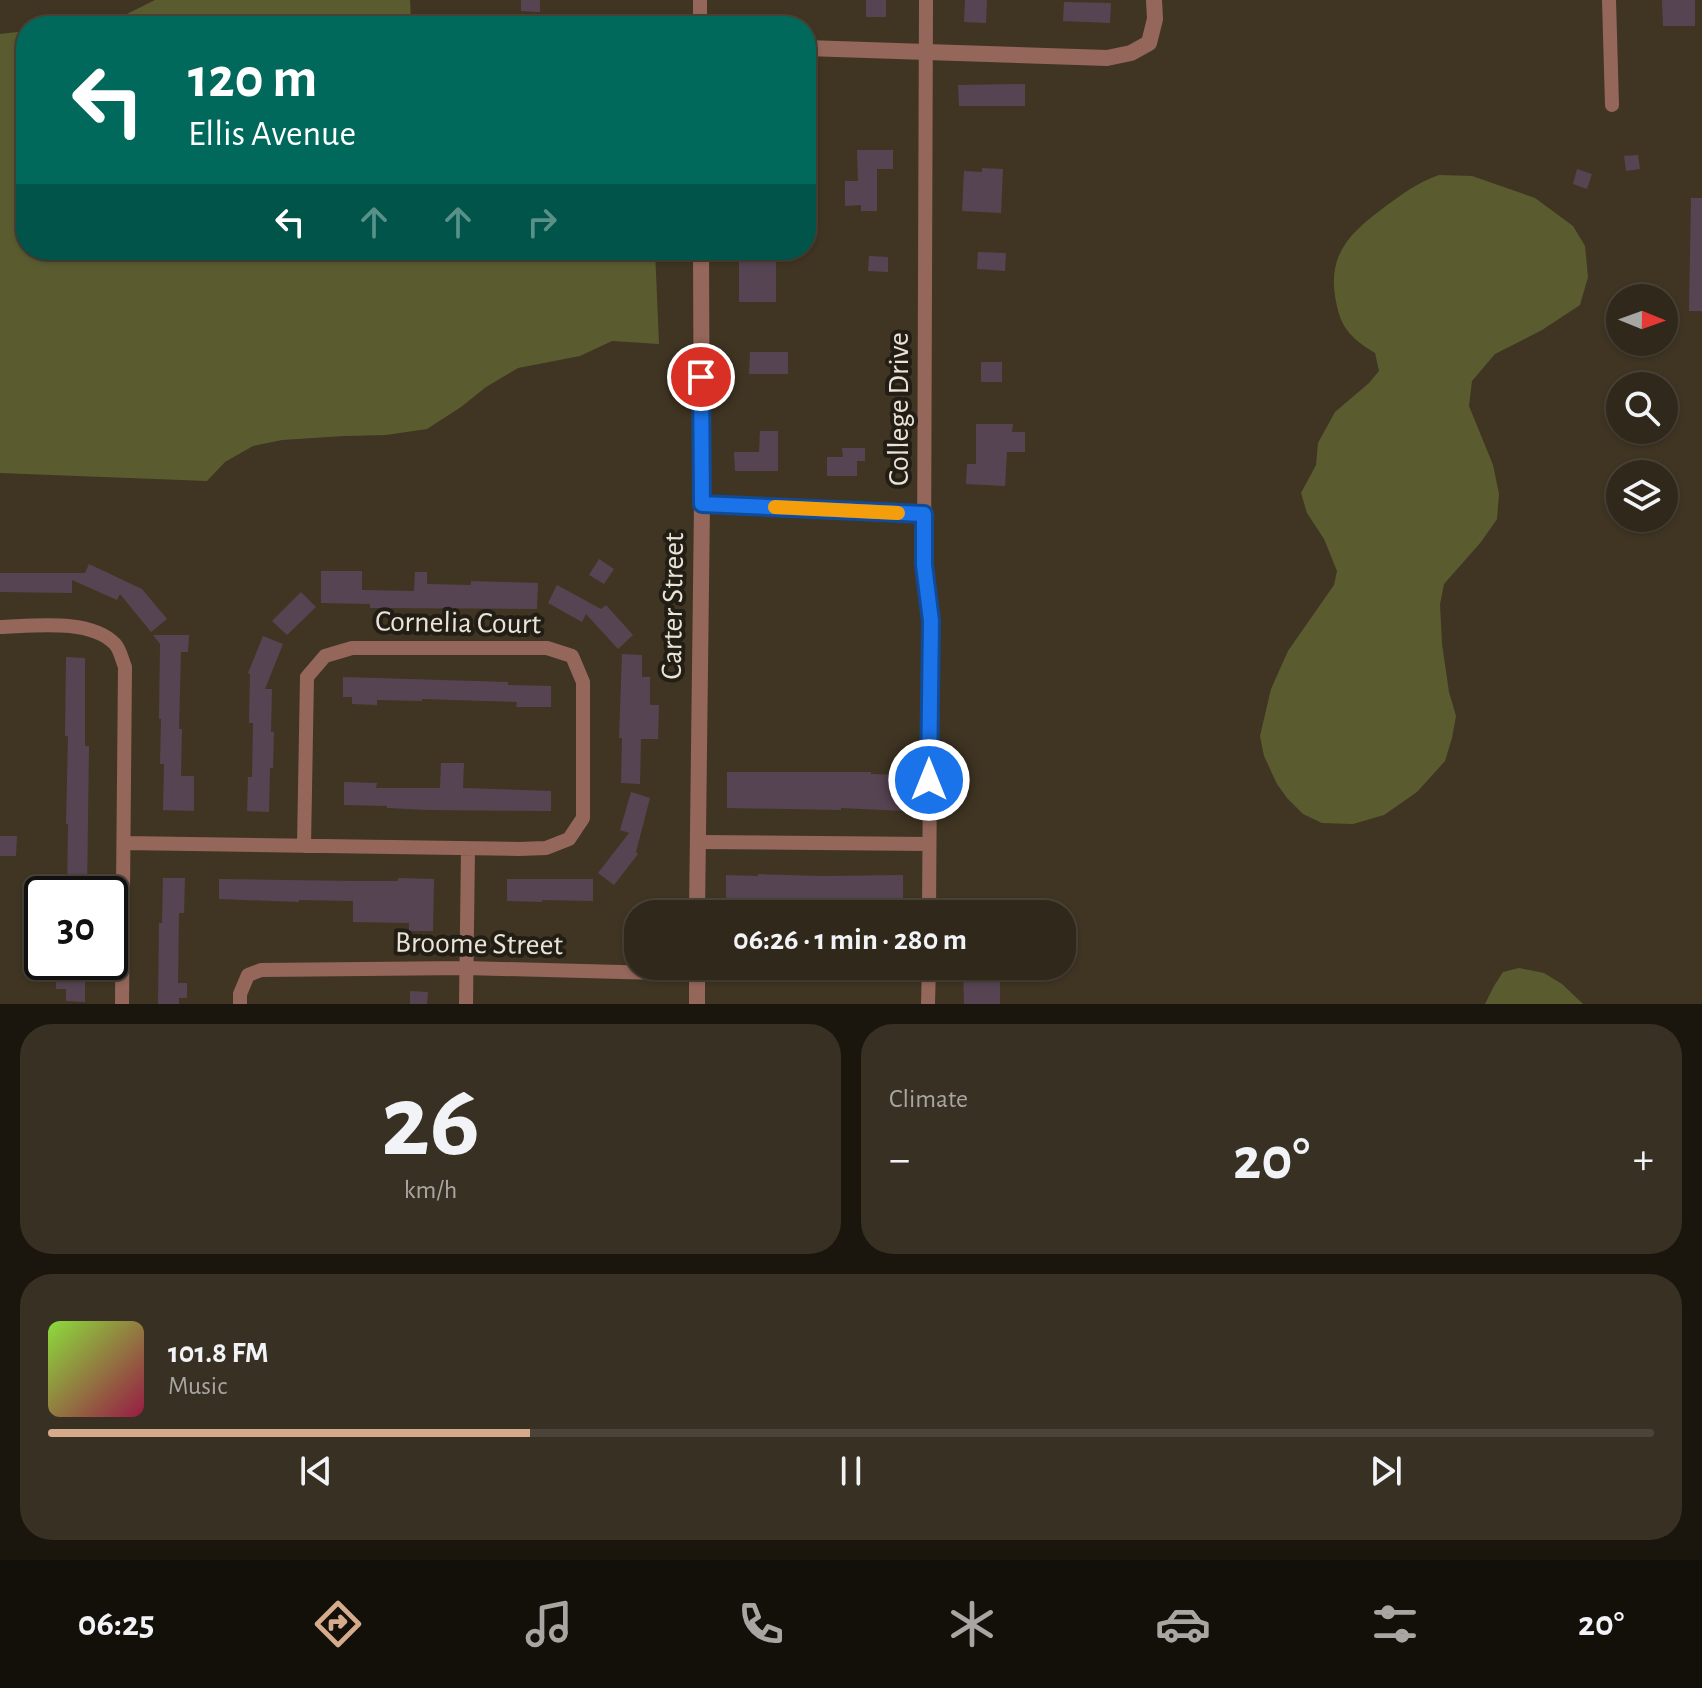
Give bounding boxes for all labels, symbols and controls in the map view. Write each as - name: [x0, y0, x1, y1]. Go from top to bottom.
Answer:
- icon: left: [56, 48, 160, 152]
- text: 120 m: [188, 51, 317, 107]
- text: Ellis Avenue: [188, 116, 356, 152]
- icon: left: [268, 200, 312, 244]
- icon: ahead: [352, 200, 396, 244]
- icon: ahead: [436, 200, 480, 244]
- icon: right: [520, 200, 564, 244]
- north arrow: [1606, 284, 1678, 356]
- map controls: [1606, 284, 1678, 532]
- street label: College Drive: [884, 332, 914, 486]
- pin: [667, 343, 735, 411]
- icon: arrive: [679, 355, 723, 399]
- button: search: [1606, 372, 1678, 444]
- button: layers: [1606, 460, 1678, 532]
- street label: Carter Street: [657, 532, 689, 680]
- street label: Cornelia Court: [375, 607, 542, 639]
- position arrow: [887, 738, 971, 822]
- speed limit sign: 30: [24, 876, 128, 980]
- text: 06:26 · 1 min · 280 m: [733, 925, 967, 955]
- street label: Broome Street: [395, 928, 564, 960]
- text: 26: [381, 1071, 480, 1175]
- text: Climate: [889, 1086, 968, 1112]
- text: 20°: [1233, 1130, 1310, 1190]
- text: −: [889, 1138, 910, 1182]
- text: +: [1633, 1138, 1654, 1182]
- text: km/h: [404, 1177, 457, 1203]
- text: 101.8 FM: [168, 1338, 269, 1368]
- text: Music: [168, 1373, 227, 1399]
- icon: previous: [294, 1449, 338, 1493]
- icon: pause: [829, 1449, 873, 1493]
- icon: next: [1364, 1449, 1408, 1493]
- icon: directions: [310, 1596, 366, 1652]
- icon: music: [521, 1596, 577, 1652]
- icon: phone: [733, 1596, 789, 1652]
- icon: climate: [944, 1596, 1000, 1652]
- icon: car: [1155, 1596, 1211, 1652]
- icon: filters: [1367, 1596, 1423, 1652]
- text: 06:25: [78, 1606, 155, 1642]
- text: 20°: [1578, 1606, 1624, 1642]

